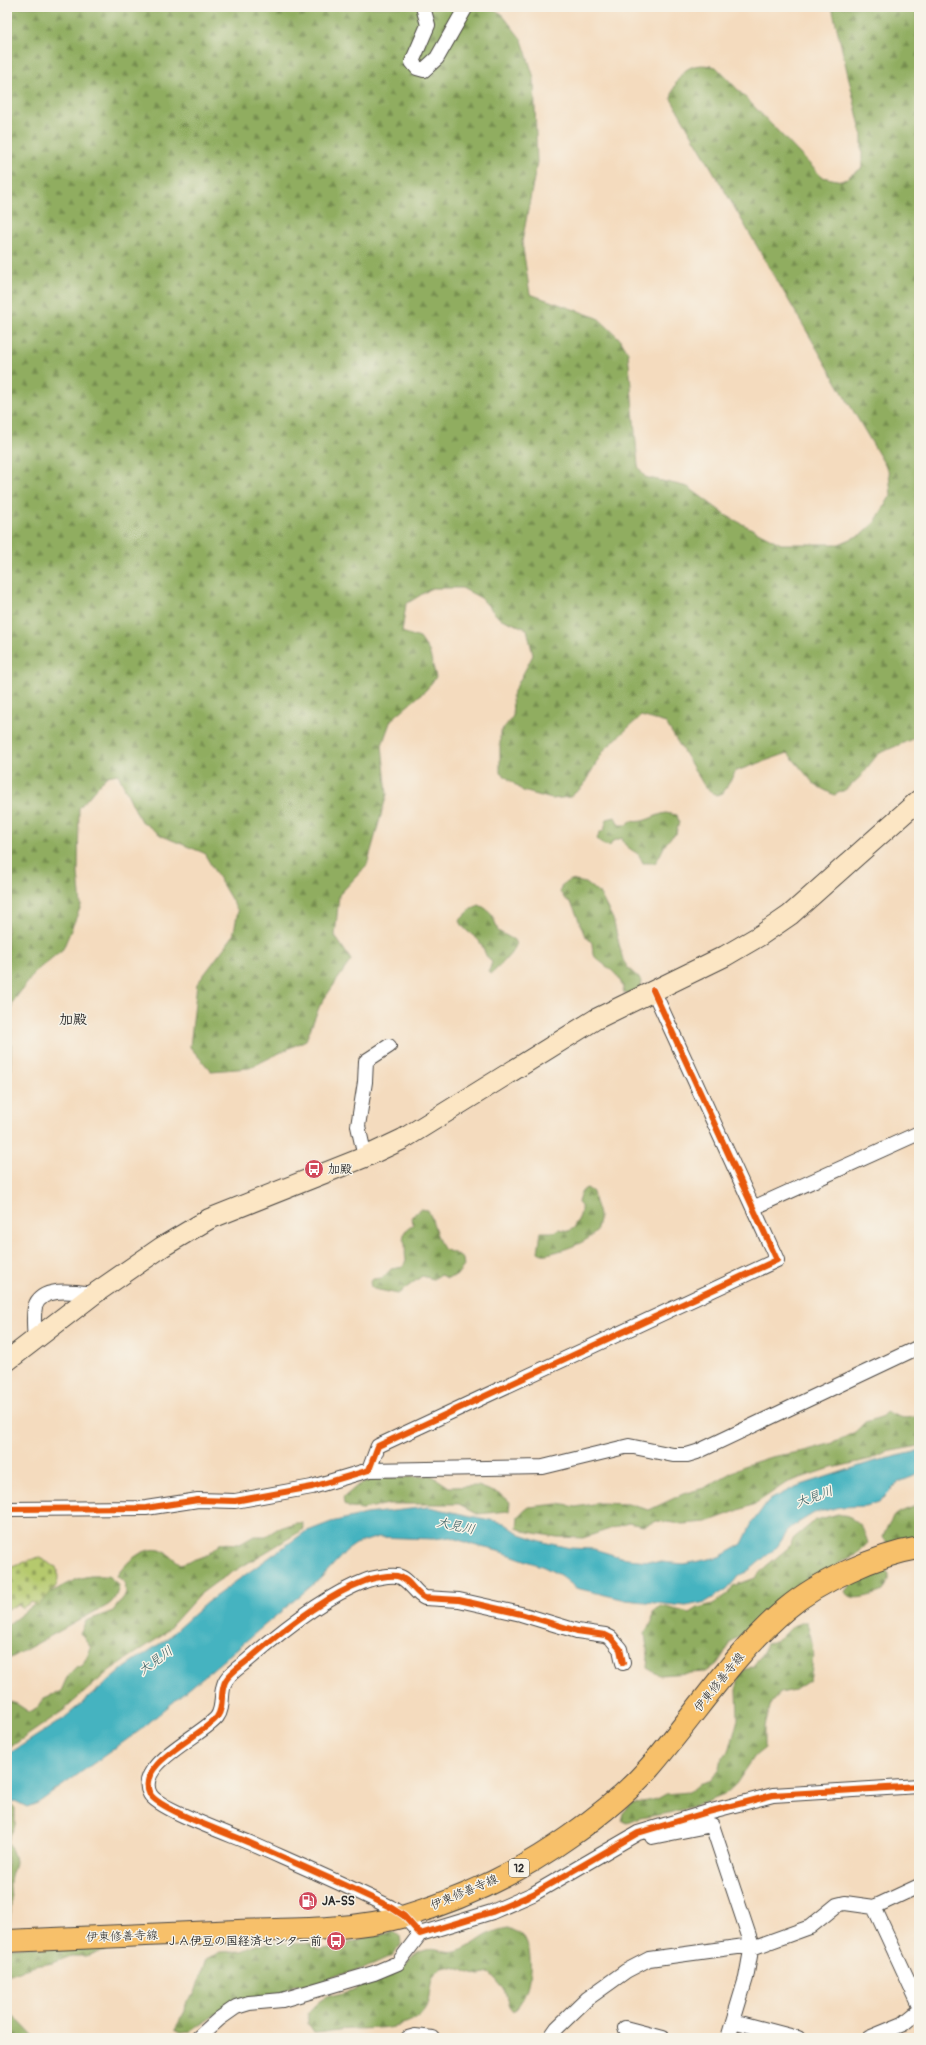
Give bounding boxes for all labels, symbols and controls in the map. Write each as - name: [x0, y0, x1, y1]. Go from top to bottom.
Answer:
- district label: 加殿: [59, 1011, 87, 1028]
- bus stop icon: 加殿: [303, 1158, 325, 1180]
- place label: 加殿: [328, 1162, 352, 1177]
- water label: 大見川: [793, 1483, 835, 1511]
- water label: 大見川: [435, 1514, 477, 1538]
- water label: 大見川: [135, 1643, 176, 1679]
- street label: 伊東修善寺線: [691, 1650, 748, 1715]
- road number: 12: [509, 1859, 529, 1877]
- street label: 伊東修善寺線: [428, 1871, 500, 1913]
- fuel station icon: JA-SS: [297, 1890, 319, 1912]
- place label: JA-SS: [322, 1894, 355, 1909]
- street label: 伊東修善寺線: [86, 1928, 158, 1945]
- bus stop icon: ＪＡ伊豆の国経済センター前: [325, 1930, 347, 1952]
- place label: ＪＡ伊豆の国経済センター前: [166, 1934, 322, 1949]

